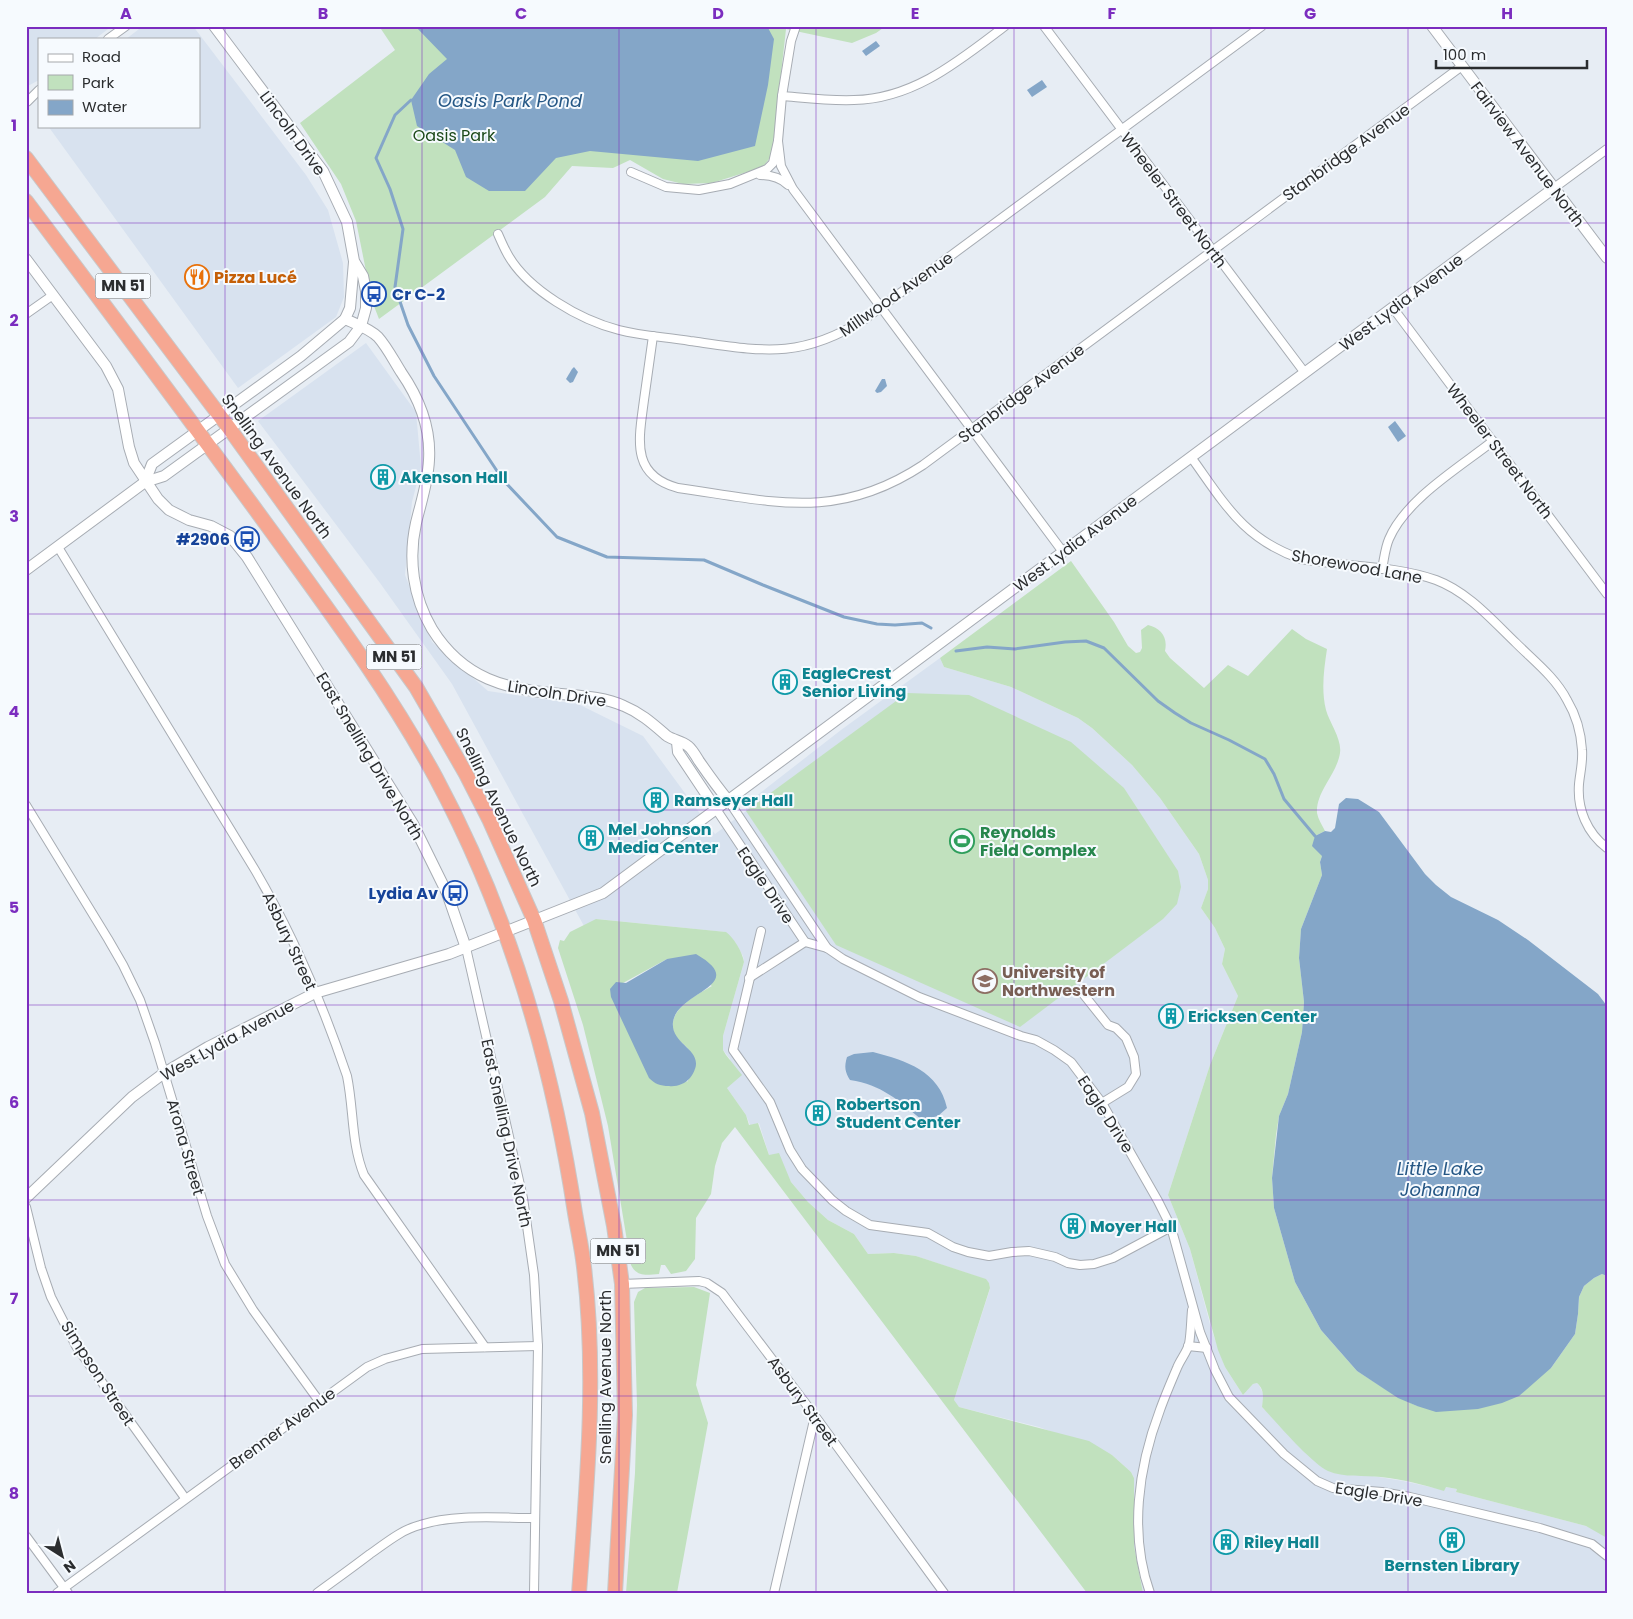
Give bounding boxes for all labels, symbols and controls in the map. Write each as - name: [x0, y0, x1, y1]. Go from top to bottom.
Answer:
- text: A: [120, 2, 132, 25]
- text: B: [318, 2, 328, 25]
- text: C: [515, 2, 527, 25]
- text: D: [712, 2, 724, 25]
- text: E: [911, 2, 919, 25]
- text: F: [1108, 2, 1117, 25]
- text: G: [1304, 2, 1316, 25]
- text: H: [1501, 2, 1513, 25]
- legend: [38, 38, 200, 128]
- scale bar: [1436, 38, 1587, 70]
- text: 100 m: [1443, 44, 1486, 65]
- text: Road: [82, 46, 121, 67]
- text: Park: [82, 72, 114, 93]
- street label: Fairview Avenue North: [1465, 77, 1590, 232]
- street label: Lincoln Drive: [254, 86, 331, 180]
- water label: Oasis Park Pond: [438, 88, 583, 113]
- text: Water: [82, 96, 128, 117]
- street label: Stanbridge Avenue: [1278, 98, 1415, 207]
- text: 1: [11, 114, 17, 137]
- park label: Oasis Park: [413, 124, 496, 147]
- street label: Wheeler Street North: [1115, 128, 1232, 273]
- street label: Millwood Avenue: [835, 246, 958, 342]
- street label: West Lydia Avenue: [1335, 248, 1468, 357]
- restaurant icon: Pizza Lucé: [184, 264, 210, 290]
- place label: Pizza Lucé: [214, 266, 297, 289]
- road number: MN 51: [96, 274, 150, 298]
- bus stop icon: Cr C-2: [361, 281, 387, 307]
- place label: Cr C-2: [392, 283, 445, 306]
- text: 2: [9, 309, 19, 332]
- street label: Stanbridge Avenue: [953, 338, 1089, 449]
- street label: Wheeler Street North: [1441, 379, 1558, 524]
- street label: Snelling Avenue North: [216, 389, 337, 544]
- building icon: Akenson Hall: [370, 464, 396, 490]
- place label: Akenson Hall: [400, 466, 508, 489]
- street label: West Lydia Avenue: [1009, 489, 1142, 598]
- text: 3: [9, 505, 19, 528]
- bus stop icon: #2906: [234, 526, 260, 552]
- place label: #2906: [176, 528, 230, 551]
- street label: Shorewood Lane: [1290, 544, 1424, 589]
- road number: MN 51: [366, 644, 422, 670]
- place label: EagleCrest Senior Living: [802, 662, 906, 703]
- street label: East Snelling Drive North: [310, 668, 429, 845]
- building icon: EagleCrest Senior Living: [772, 669, 798, 695]
- street label: Lincoln Drive: [506, 674, 608, 713]
- text: 4: [9, 700, 20, 723]
- street label: Snelling Avenue North: [450, 724, 547, 891]
- building icon: Ramseyer Hall: [643, 787, 669, 813]
- place label: Ramseyer Hall: [674, 789, 793, 812]
- place label: Mel Johnson Media Center: [608, 818, 719, 859]
- place label: Reynolds Field Complex: [980, 821, 1097, 862]
- building icon: Mel Johnson Media Center: [578, 825, 604, 851]
- sports icon: Reynolds Field Complex: [949, 828, 975, 854]
- street label: Eagle Drive: [731, 842, 800, 928]
- bus stop icon: Lydia Av: [442, 880, 468, 906]
- place label: Lydia Av: [369, 882, 438, 905]
- street label: Asbury Street: [257, 888, 323, 994]
- text: 5: [9, 896, 19, 919]
- place label: University of Northwestern: [1002, 961, 1115, 1002]
- school or university icon: University of Northwestern: [972, 968, 998, 994]
- street label: West Lydia Avenue: [156, 994, 298, 1087]
- building icon: Ericksen Center: [1158, 1003, 1184, 1029]
- place label: Ericksen Center: [1188, 1005, 1317, 1028]
- street label: East Snelling Drive North: [475, 1037, 538, 1229]
- street label: Eagle Drive: [1072, 1071, 1139, 1158]
- text: 6: [9, 1091, 19, 1114]
- place label: Robertson Student Center: [836, 1093, 961, 1134]
- street label: Arona Street: [161, 1096, 210, 1198]
- building icon: Robertson Student Center: [805, 1100, 831, 1126]
- water label: Little Lake Johanna: [1397, 1156, 1483, 1202]
- building icon: Moyer Hall: [1060, 1213, 1086, 1239]
- place label: Moyer Hall: [1090, 1215, 1177, 1238]
- road number: MN 51: [590, 1238, 646, 1264]
- text: 7: [10, 1287, 19, 1310]
- street label: Snelling Avenue North: [594, 1290, 617, 1464]
- street label: Simpson Street: [55, 1316, 140, 1430]
- street label: Asbury Street: [762, 1352, 843, 1451]
- street label: Brenner Avenue: [224, 1382, 340, 1475]
- street label: Eagle Drive: [1334, 1476, 1424, 1513]
- text: 8: [9, 1482, 19, 1505]
- building icon: Bernsten Library: [1439, 1527, 1465, 1553]
- building icon: Riley Hall: [1213, 1529, 1239, 1555]
- place label: Riley Hall: [1244, 1531, 1319, 1554]
- north arrow: [38, 1532, 88, 1582]
- place label: Bernsten Library: [1384, 1554, 1521, 1577]
- text: N: [60, 1555, 80, 1578]

